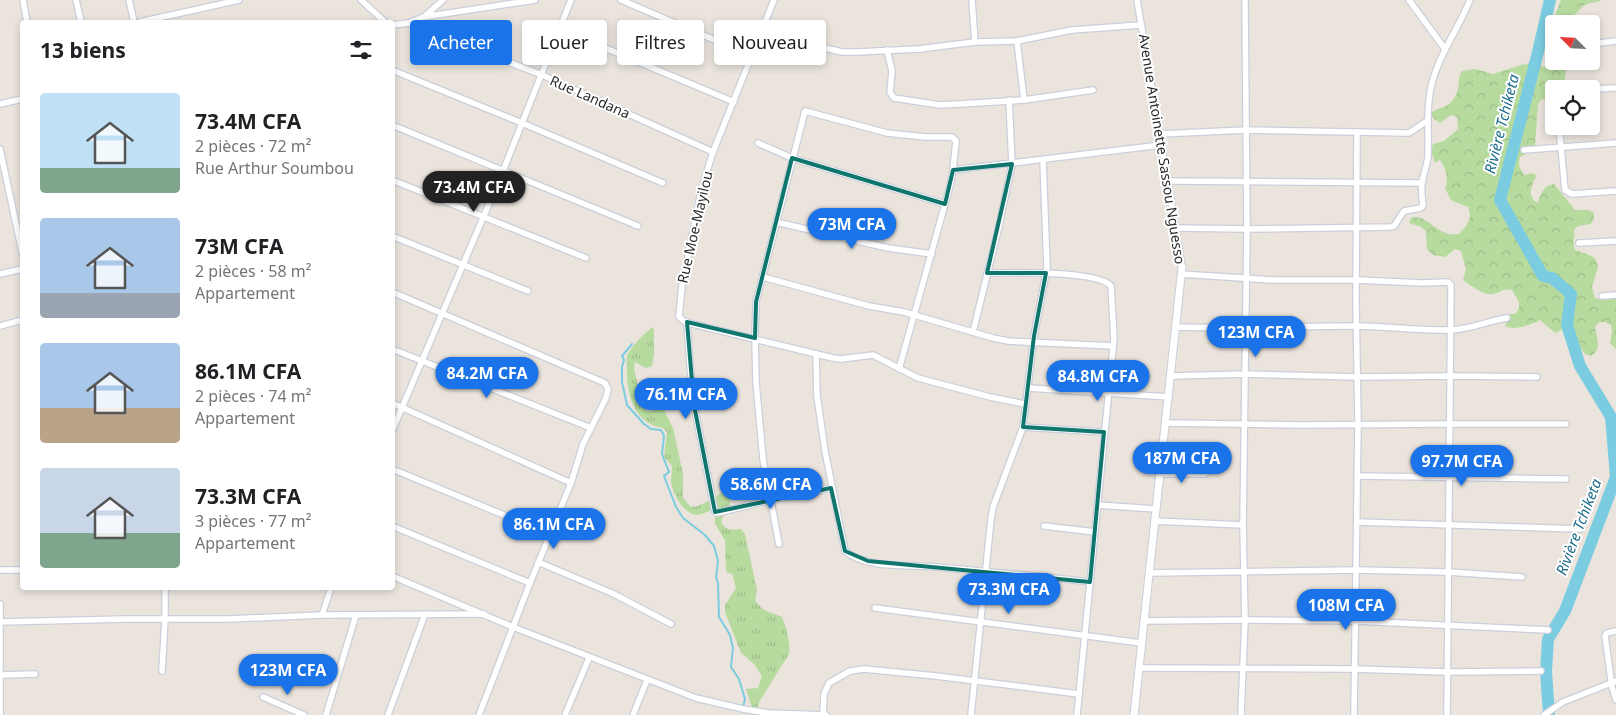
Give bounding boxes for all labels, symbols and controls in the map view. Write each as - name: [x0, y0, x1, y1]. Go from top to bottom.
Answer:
- north arrow: [1545, 15, 1600, 70]
- map controls: [1545, 15, 1600, 135]
- chip: Acheter: [410, 20, 512, 65]
- chip: Louer: [522, 20, 607, 65]
- chip: Filtres: [617, 20, 704, 65]
- chip: Nouveau: [714, 20, 826, 65]
- street label: Avenue Antoinette Sassou Nguesso: [1135, 32, 1190, 266]
- text: 13 biens: [40, 36, 126, 64]
- icon: filters: [347, 36, 375, 64]
- street label: Rue Landana: [547, 70, 633, 123]
- water label: Rivière Tchiketa: [1479, 71, 1523, 176]
- button: locate: [1545, 80, 1600, 135]
- text: 73.4M CFA: [195, 107, 301, 135]
- icon: home: [80, 113, 140, 173]
- text: 2 pièces · 72 m²: [195, 135, 311, 157]
- text: Rue Arthur Soumbou: [195, 157, 354, 179]
- street label: Rue Moe-Mayilou: [672, 169, 717, 285]
- pin: 73.4M CFA: [417, 170, 531, 213]
- text: 73.4M CFA: [433, 176, 515, 198]
- pin: 73M CFA: [806, 208, 898, 250]
- text: 73M CFA: [818, 213, 886, 235]
- text: 73M CFA: [195, 232, 283, 260]
- icon: home: [80, 238, 140, 298]
- text: 2 pièces · 58 m²: [195, 260, 311, 282]
- text: Appartement: [195, 282, 295, 304]
- pin: 123M CFA: [1204, 316, 1308, 358]
- text: 123M CFA: [1218, 321, 1294, 343]
- pin: 84.2M CFA: [430, 356, 544, 399]
- text: 86.1M CFA: [195, 357, 301, 385]
- pin: 84.8M CFA: [1041, 360, 1155, 402]
- text: 84.2M CFA: [446, 362, 528, 384]
- icon: home: [80, 363, 140, 423]
- text: 84.8M CFA: [1057, 365, 1139, 387]
- pin: 76.1M CFA: [629, 378, 743, 420]
- text: 76.1M CFA: [645, 383, 727, 405]
- text: 2 pièces · 74 m²: [195, 385, 311, 407]
- text: Appartement: [195, 407, 295, 429]
- pin: 187M CFA: [1130, 442, 1234, 484]
- pin: 97.7M CFA: [1405, 444, 1519, 487]
- text: 187M CFA: [1144, 447, 1220, 469]
- text: 97.7M CFA: [1421, 450, 1503, 472]
- pin: 58.6M CFA: [714, 468, 828, 510]
- text: 58.6M CFA: [730, 473, 812, 495]
- water label: Rivière Tchiketa: [1550, 475, 1606, 578]
- text: 73.3M CFA: [195, 482, 301, 510]
- icon: home: [80, 488, 140, 548]
- pin: 86.1M CFA: [497, 508, 611, 550]
- text: 3 pièces · 77 m²: [195, 510, 311, 532]
- text: 86.1M CFA: [513, 513, 595, 535]
- text: Appartement: [195, 532, 295, 554]
- pin: 73.3M CFA: [952, 572, 1066, 615]
- text: 73.3M CFA: [968, 578, 1050, 600]
- pin: 108M CFA: [1294, 588, 1398, 631]
- text: 108M CFA: [1308, 594, 1384, 616]
- pin: 123M CFA: [236, 654, 340, 696]
- text: 123M CFA: [250, 659, 326, 681]

